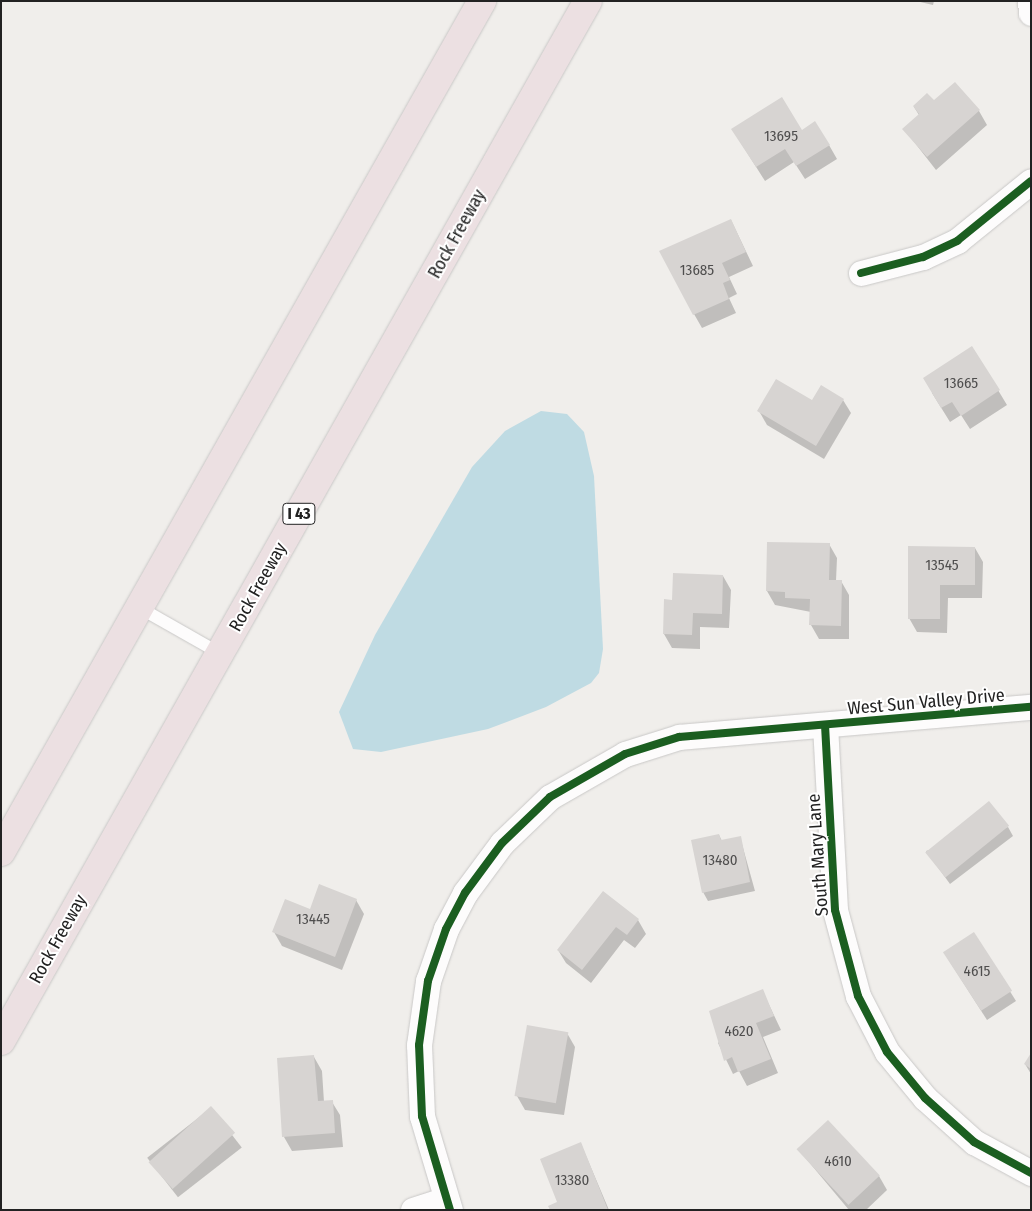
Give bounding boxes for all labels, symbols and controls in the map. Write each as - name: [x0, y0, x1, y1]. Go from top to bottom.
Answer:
- house number: 13695: [764, 128, 798, 146]
- street label: Rock Freeway: [424, 186, 490, 282]
- house number: 13685: [680, 262, 714, 280]
- house number: 13665: [944, 375, 978, 393]
- road number: I 43: [282, 500, 316, 528]
- street label: Rock Freeway: [225, 539, 291, 635]
- house number: 13545: [925, 557, 959, 575]
- street label: West Sun Valley Drive: [846, 684, 1006, 720]
- street label: South Mary Lane: [803, 793, 833, 917]
- house number: 13480: [702, 852, 738, 870]
- street label: Rock Freeway: [25, 891, 91, 987]
- house number: 13445: [296, 911, 330, 929]
- house number: 4615: [964, 963, 990, 981]
- house number: 4620: [725, 1023, 753, 1041]
- house number: 4610: [824, 1153, 852, 1171]
- house number: 13380: [555, 1172, 589, 1190]

